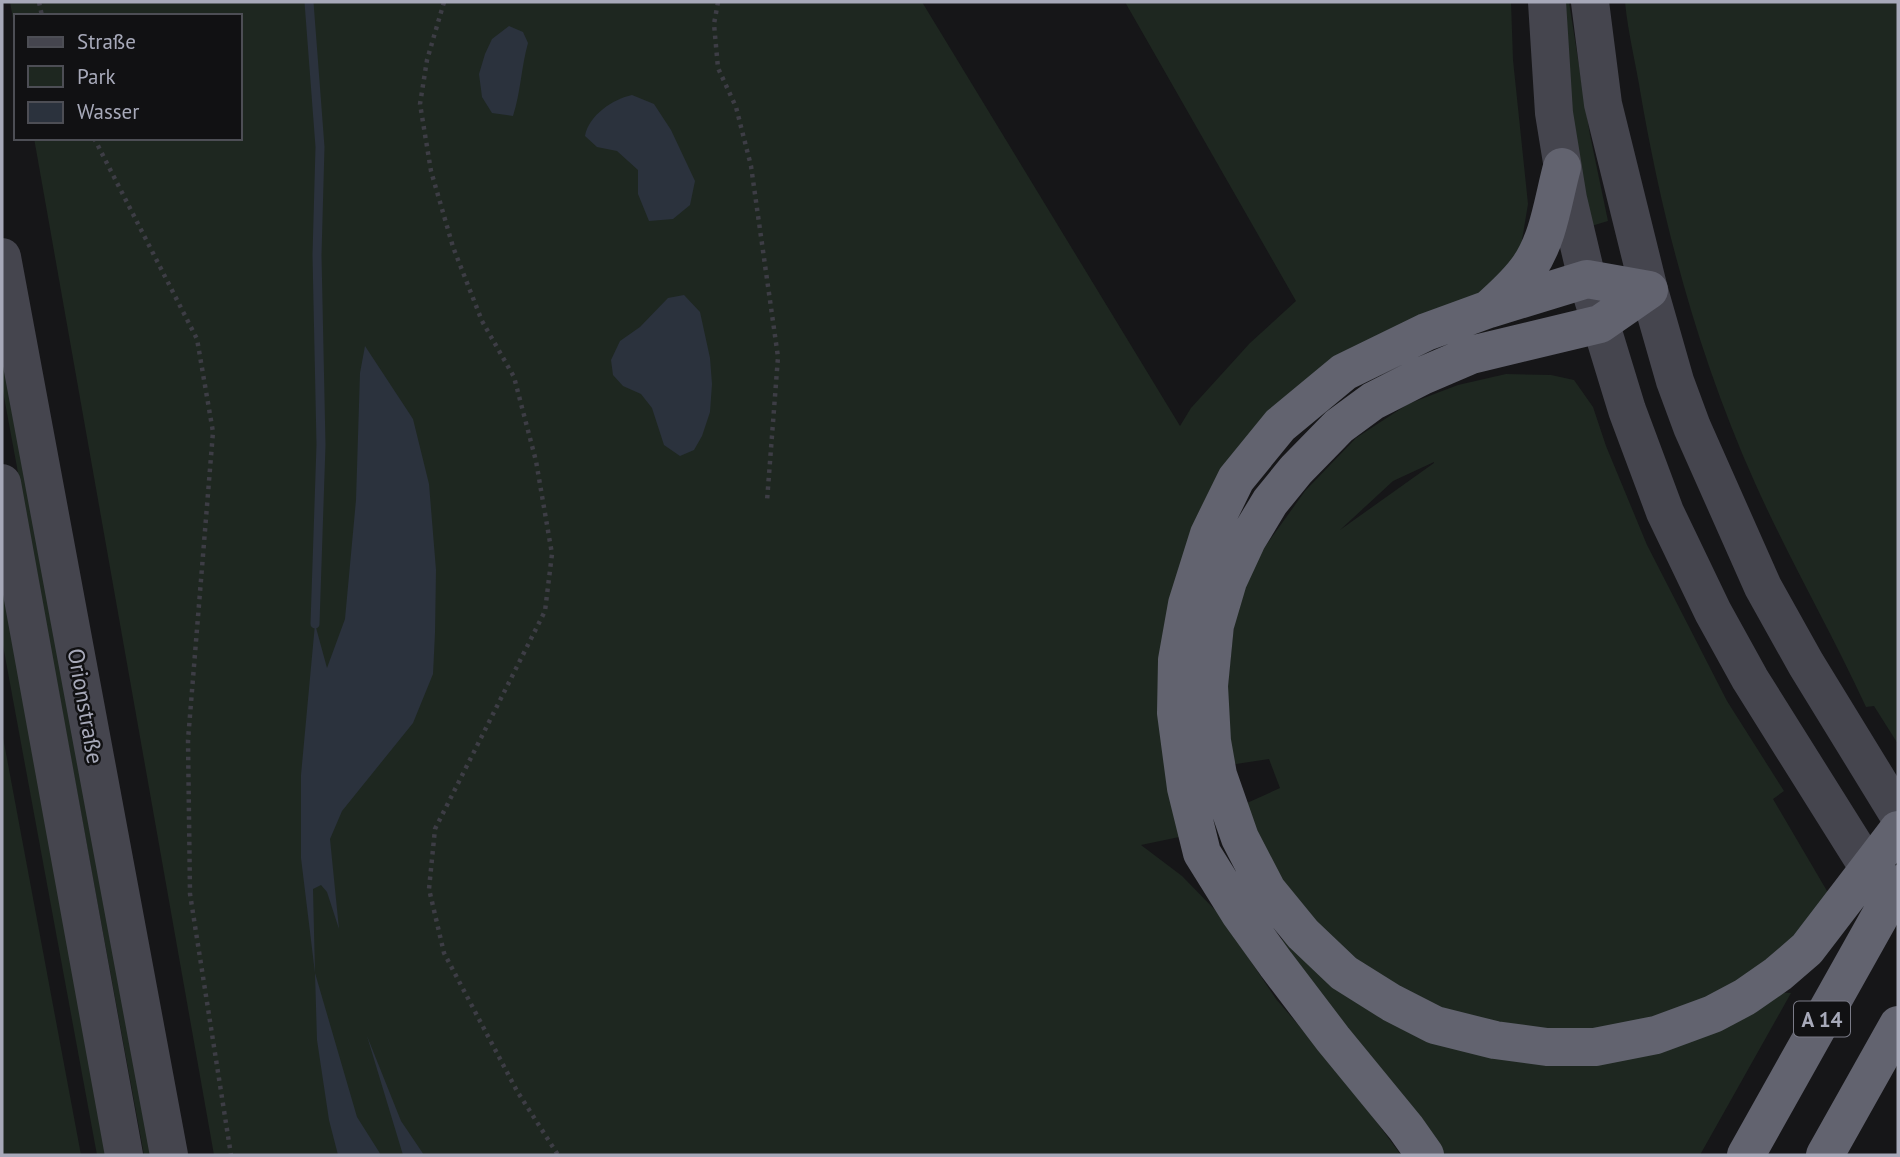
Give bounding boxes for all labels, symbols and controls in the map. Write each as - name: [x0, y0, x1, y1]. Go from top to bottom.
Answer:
- legend: [14, 14, 242, 140]
- text: Straße: [77, 28, 136, 55]
- text: Park: [77, 63, 116, 90]
- text: Wasser: [77, 98, 139, 125]
- street label: Orionstraße: [62, 646, 110, 766]
- road number: A 14: [1794, 1002, 1850, 1036]

